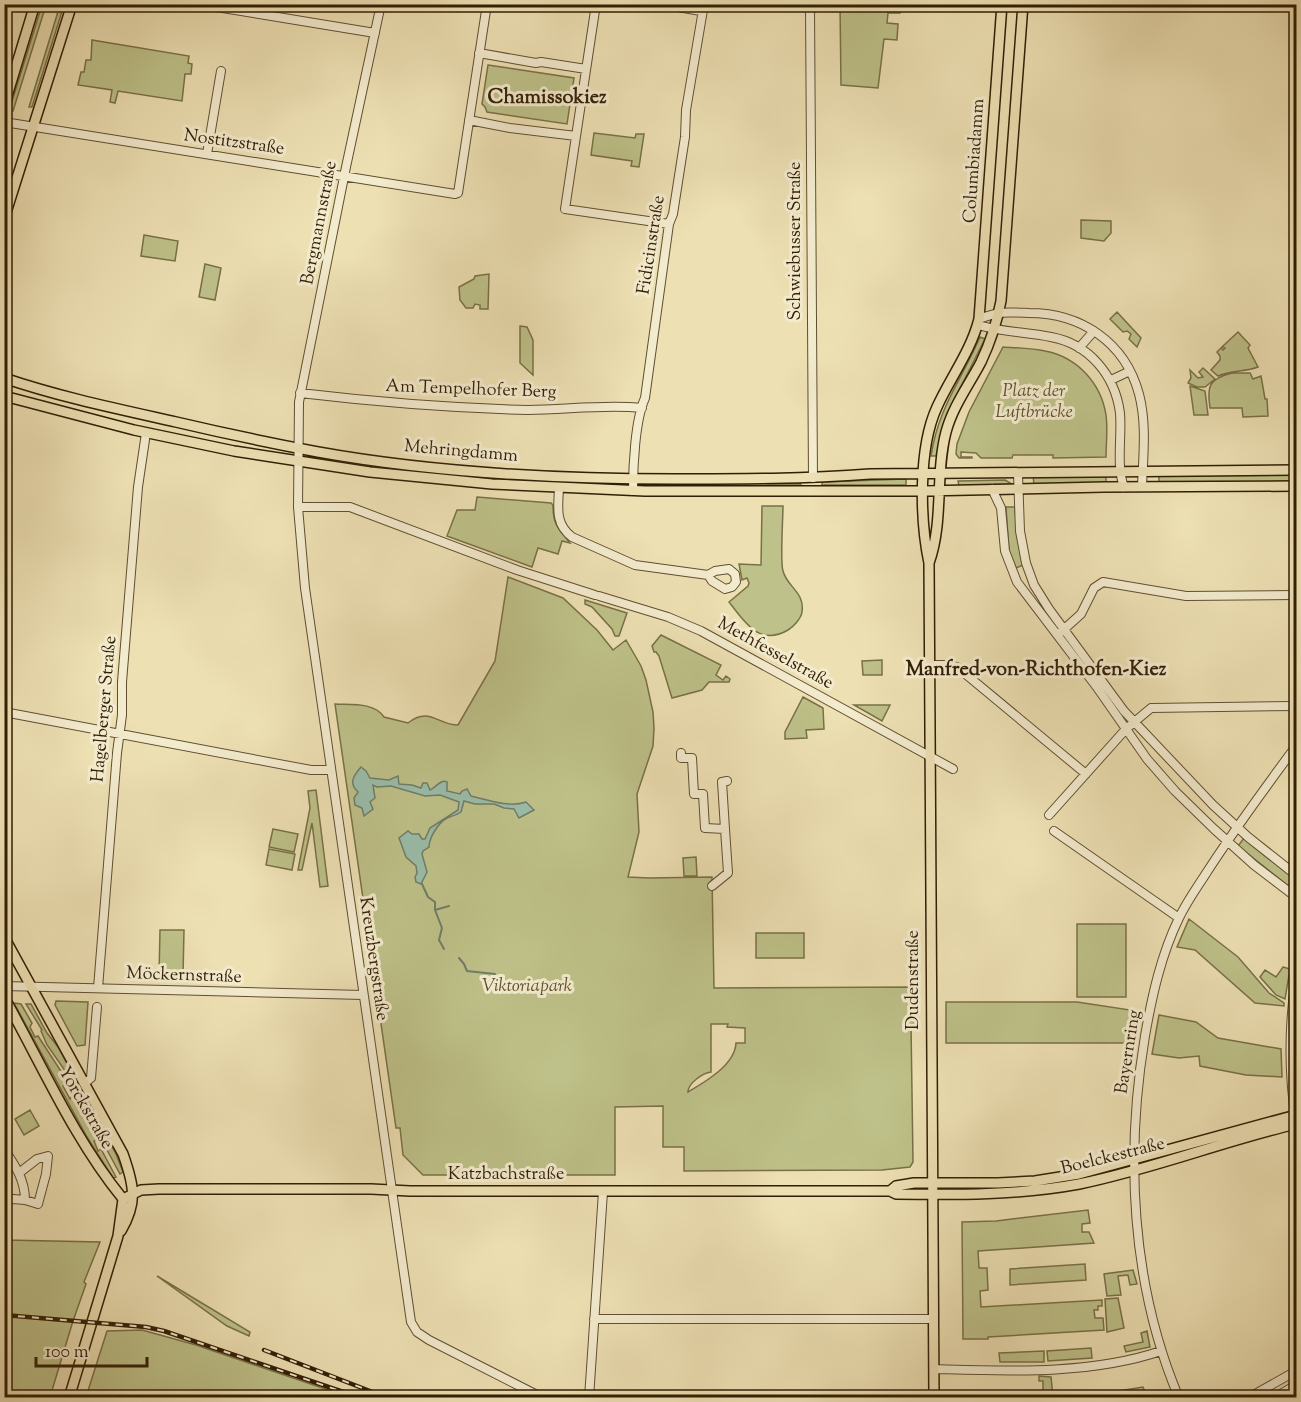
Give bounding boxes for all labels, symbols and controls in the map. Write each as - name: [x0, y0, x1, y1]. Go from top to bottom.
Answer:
- district label: Chamissokiez: [487, 84, 607, 113]
- street label: Columbiadamm: [958, 98, 992, 224]
- street label: Nostitzstraße: [182, 123, 286, 163]
- street label: Bergmannstraße: [295, 159, 345, 287]
- street label: Schwiebusser Straße: [783, 162, 809, 321]
- street label: Fidicinstraße: [631, 194, 673, 296]
- street label: Am Tempelhofer Berg: [385, 374, 557, 406]
- park label: Platz der Luftbrücke: [995, 379, 1073, 426]
- street label: Mehringdamm: [403, 434, 519, 470]
- street label: Methfesselstraße: [712, 611, 838, 697]
- street label: Hagelberger Straße: [86, 635, 124, 783]
- district label: Manfred-von-Richthofen-Kiez: [906, 656, 1167, 685]
- street label: Kreuzbergstraße: [351, 895, 395, 1023]
- street label: Dudenstraße: [901, 930, 927, 1030]
- street label: Möckernstraße: [126, 961, 242, 991]
- park label: Viktoriapark: [482, 974, 572, 1000]
- street label: Bayernring: [1110, 1008, 1148, 1096]
- street label: Yorckstraße: [51, 1062, 119, 1154]
- street label: Boelckestraße: [1058, 1132, 1168, 1182]
- street label: Katzbachstraße: [448, 1162, 564, 1188]
- scale bar: [36, 1330, 147, 1368]
- text: 100 m: [45, 1340, 89, 1366]

